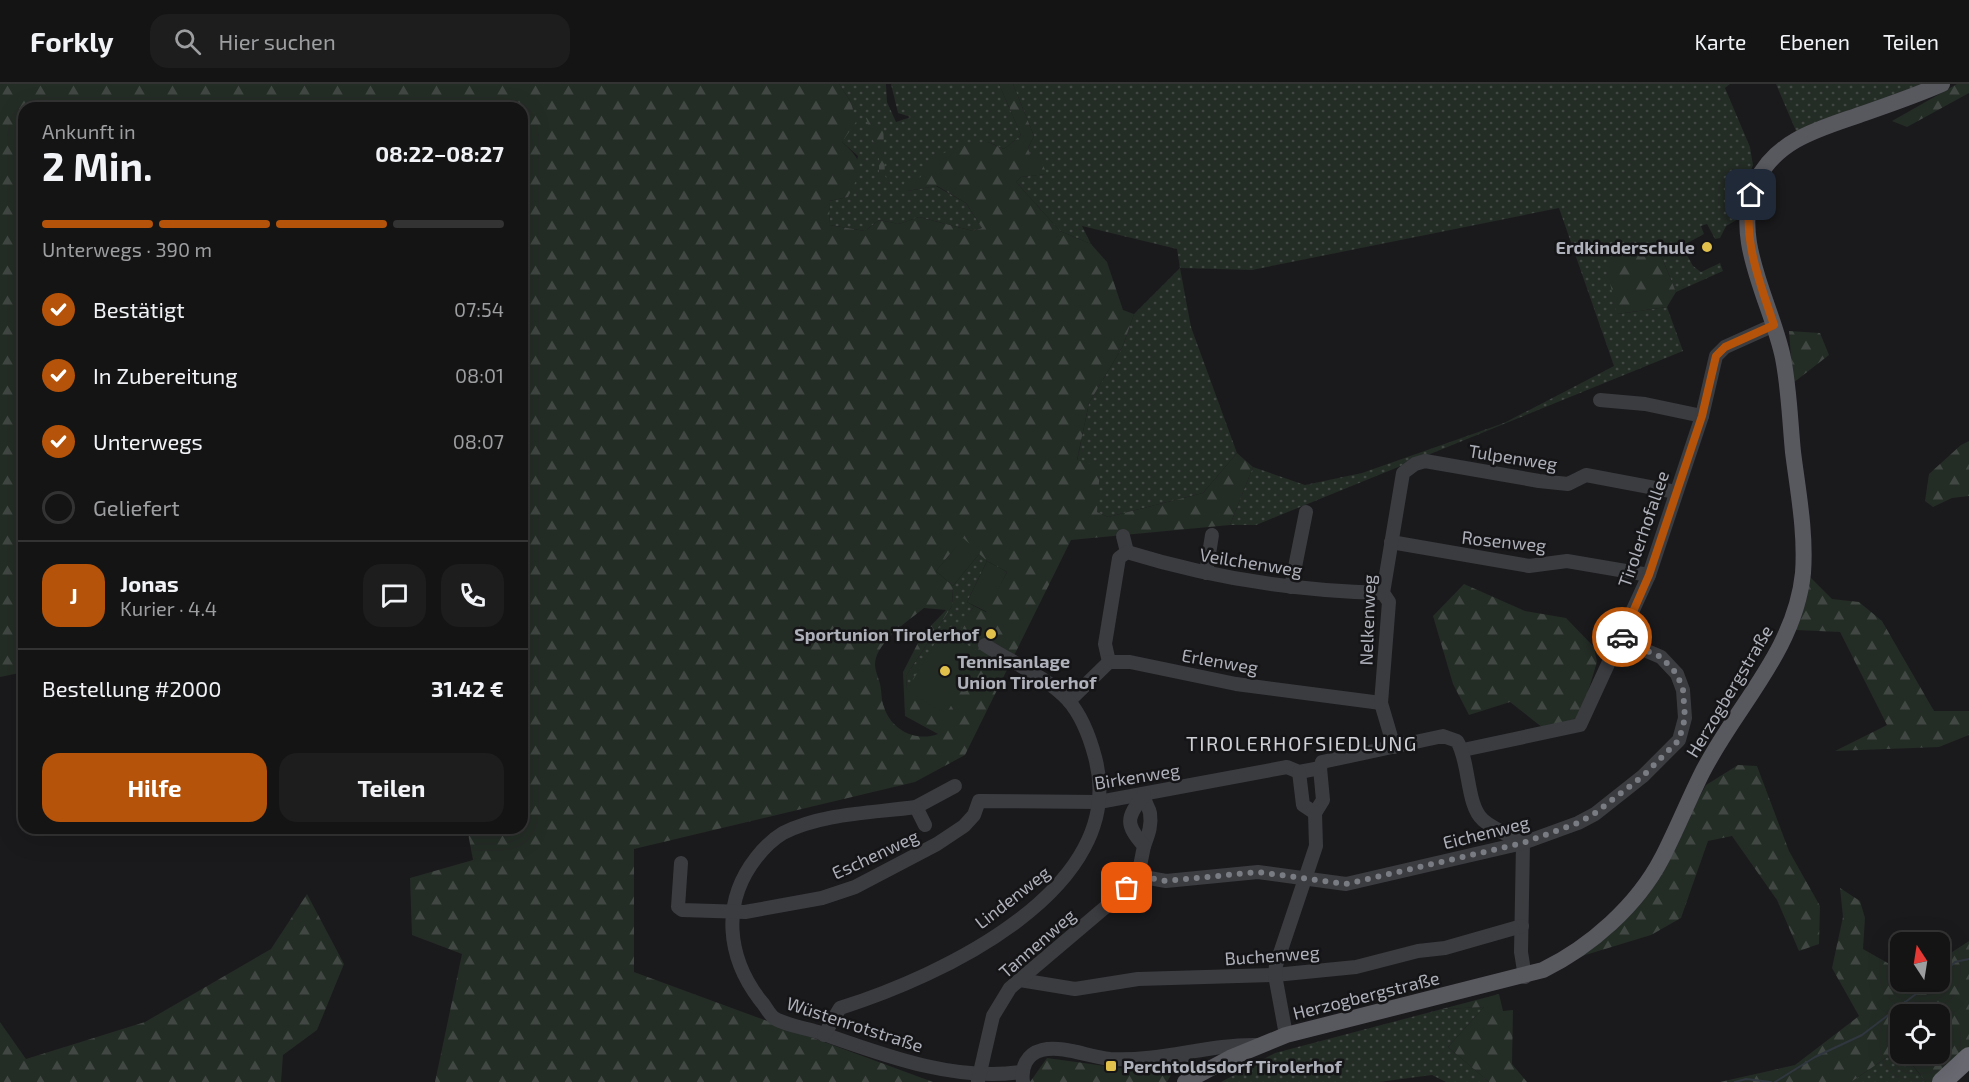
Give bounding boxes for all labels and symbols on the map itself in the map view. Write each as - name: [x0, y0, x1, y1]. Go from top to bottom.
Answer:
- pin: [1725, 169, 1776, 220]
- place label: Erdkinderschule: [1556, 236, 1695, 258]
- marker: Erdkinderschule: [1700, 240, 1714, 254]
- street label: Tulpenweg: [1467, 439, 1559, 475]
- street label: Tirolerhofallee: [1613, 468, 1673, 590]
- street label: Rosenweg: [1461, 526, 1547, 556]
- street label: Veilchenweg: [1198, 543, 1304, 581]
- street label: Nelkenweg: [1354, 574, 1380, 666]
- courier: [1592, 607, 1652, 667]
- street label: Herzogbergstraße: [1681, 621, 1777, 761]
- place label: Sportunion Tirolerhof: [794, 623, 980, 645]
- marker: Sportunion Tirolerhof: [984, 627, 998, 641]
- street label: Erlenweg: [1180, 643, 1260, 679]
- place label: Tennisanlage Union Tirolerhof: [957, 650, 1097, 693]
- marker: Tennisanlage Union Tirolerhof: [938, 664, 952, 678]
- district label: TIROLERHOFSIEDLUNG: [1186, 731, 1418, 755]
- street label: Birkenweg: [1093, 758, 1181, 794]
- street label: Eichenweg: [1440, 811, 1532, 853]
- street label: Eschenweg: [828, 824, 922, 884]
- street label: Lindenweg: [970, 861, 1054, 933]
- pin: [1101, 862, 1152, 913]
- street label: Tannenweg: [994, 904, 1080, 982]
- north arrow: [1890, 932, 1950, 992]
- street label: Buchenweg: [1224, 941, 1320, 969]
- street label: Herzogbergstraße: [1290, 966, 1442, 1024]
- street label: Wüstenrotstraße: [784, 992, 926, 1056]
- place label: Perchtoldsdorf Tirolerhof: [1123, 1055, 1343, 1077]
- marker: Perchtoldsdorf Tirolerhof: [1104, 1059, 1118, 1073]

